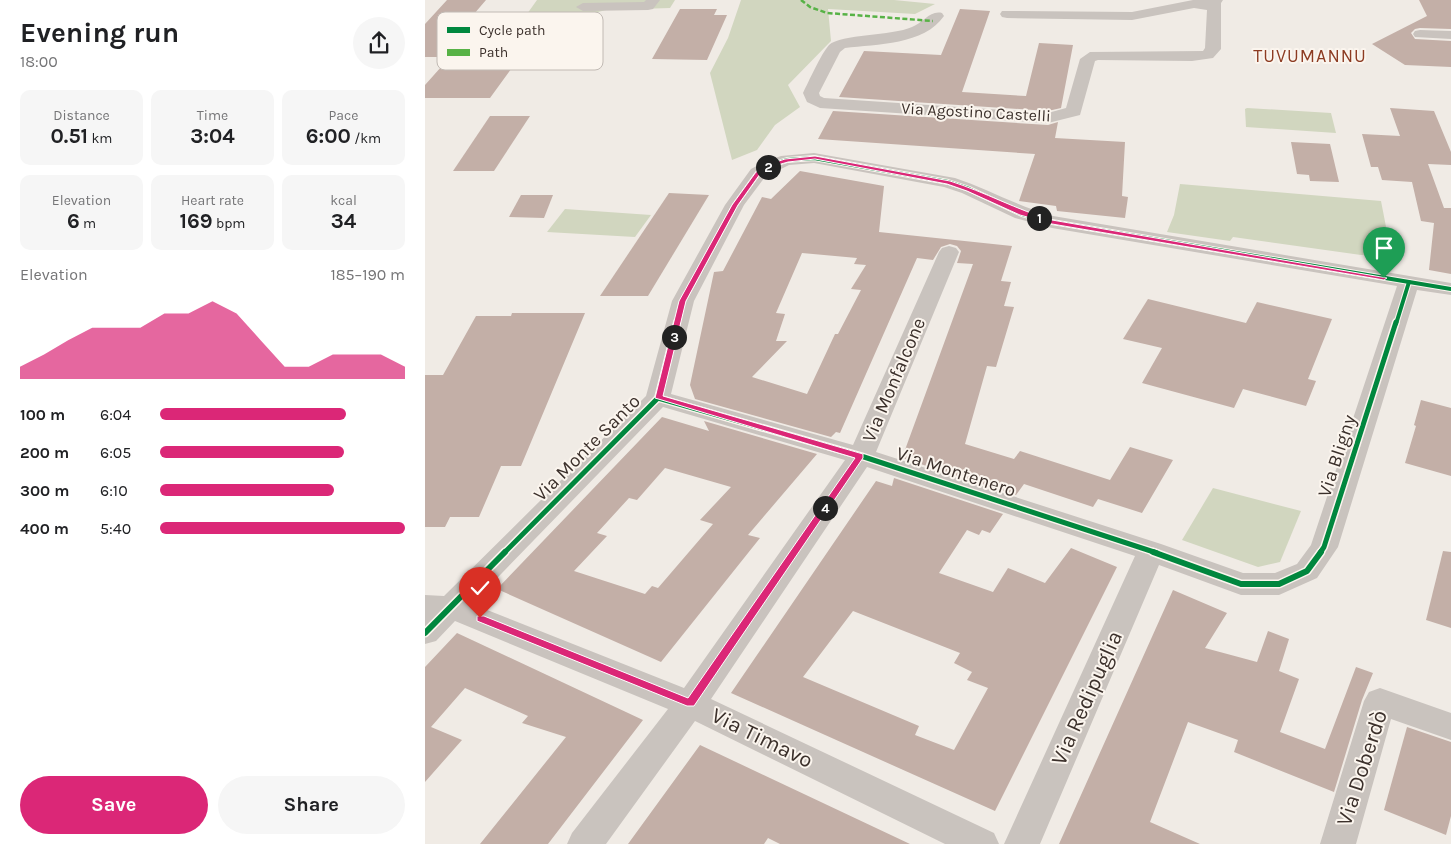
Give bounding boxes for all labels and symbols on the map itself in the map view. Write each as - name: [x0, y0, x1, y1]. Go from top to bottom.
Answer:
- legend: [437, 12, 603, 70]
- text: Cycle path: [479, 22, 545, 39]
- text: Path: [479, 44, 508, 61]
- district label: TUVUMANNU: [1253, 45, 1367, 67]
- street label: Via Agostino Castelli: [901, 99, 1051, 125]
- pin: 2: [755, 154, 781, 180]
- pin: 1: [1027, 206, 1051, 230]
- pin: [1363, 227, 1405, 278]
- street label: Via Monfalcone: [858, 315, 930, 445]
- pin: 3: [661, 324, 687, 350]
- street label: Via Monte Santo: [529, 390, 645, 506]
- street label: Via Bligny: [1313, 412, 1361, 500]
- street label: Via Montenero: [893, 442, 1019, 502]
- pin: 4: [813, 496, 837, 520]
- pin: [459, 567, 501, 618]
- street label: Via Redipuglia: [1046, 627, 1128, 769]
- street label: Via Timavo: [707, 702, 817, 774]
- street label: Via Doberdò: [1331, 707, 1393, 829]

